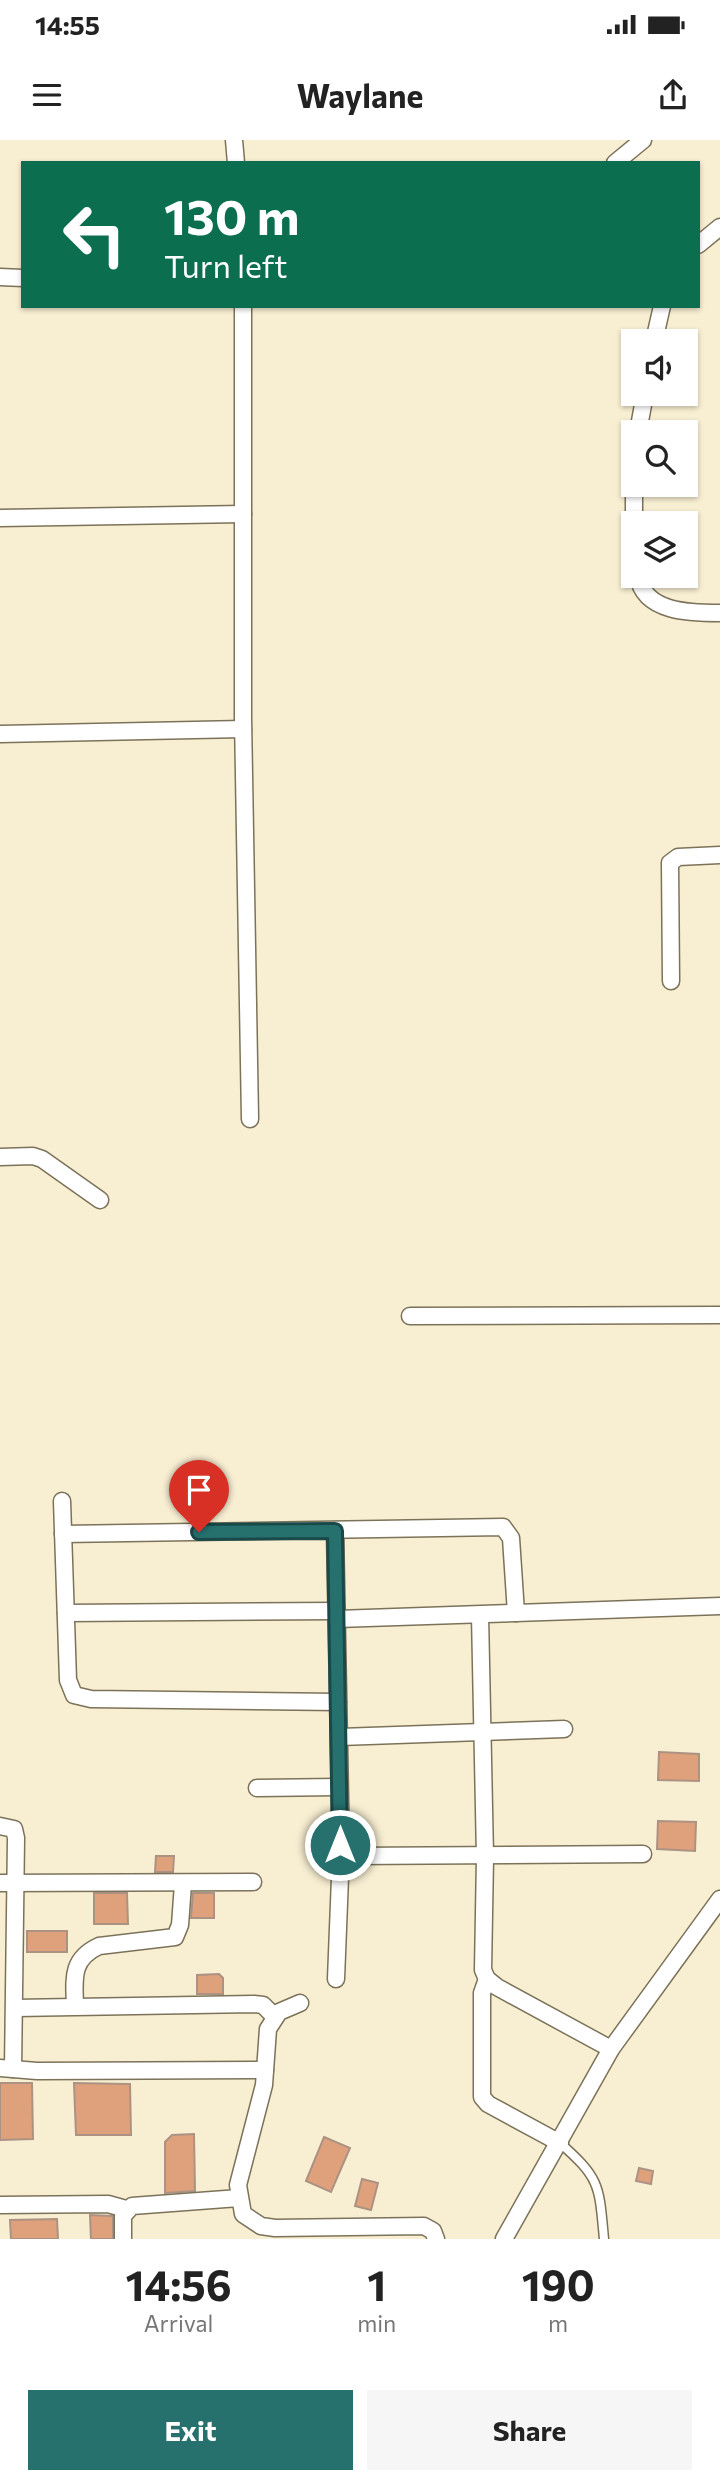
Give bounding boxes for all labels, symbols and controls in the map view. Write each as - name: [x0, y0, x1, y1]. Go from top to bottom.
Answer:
- text: 14:55: [35, 9, 100, 40]
- text: Waylane: [297, 75, 423, 115]
- icon: menu: [28, 76, 66, 114]
- icon: share: [654, 76, 692, 114]
- text: 130 m: [164, 185, 299, 245]
- icon: left: [49, 189, 140, 280]
- text: Turn left: [164, 245, 288, 285]
- map controls: [621, 329, 698, 588]
- button: sound: [621, 329, 698, 406]
- button: search: [621, 420, 698, 497]
- button: layers: [621, 511, 698, 588]
- pin: [169, 1460, 229, 1532]
- icon: arrive: [180, 1471, 218, 1509]
- position arrow: [303, 1808, 377, 1882]
- text: 14:56: [125, 2258, 232, 2310]
- text: 1: [367, 2258, 386, 2310]
- text: 190: [522, 2258, 595, 2310]
- text: Arrival: [144, 2309, 213, 2337]
- text: min: [357, 2309, 396, 2337]
- text: m: [548, 2309, 568, 2337]
- button: Exit: [28, 2390, 353, 2470]
- button: Share: [367, 2390, 692, 2470]

